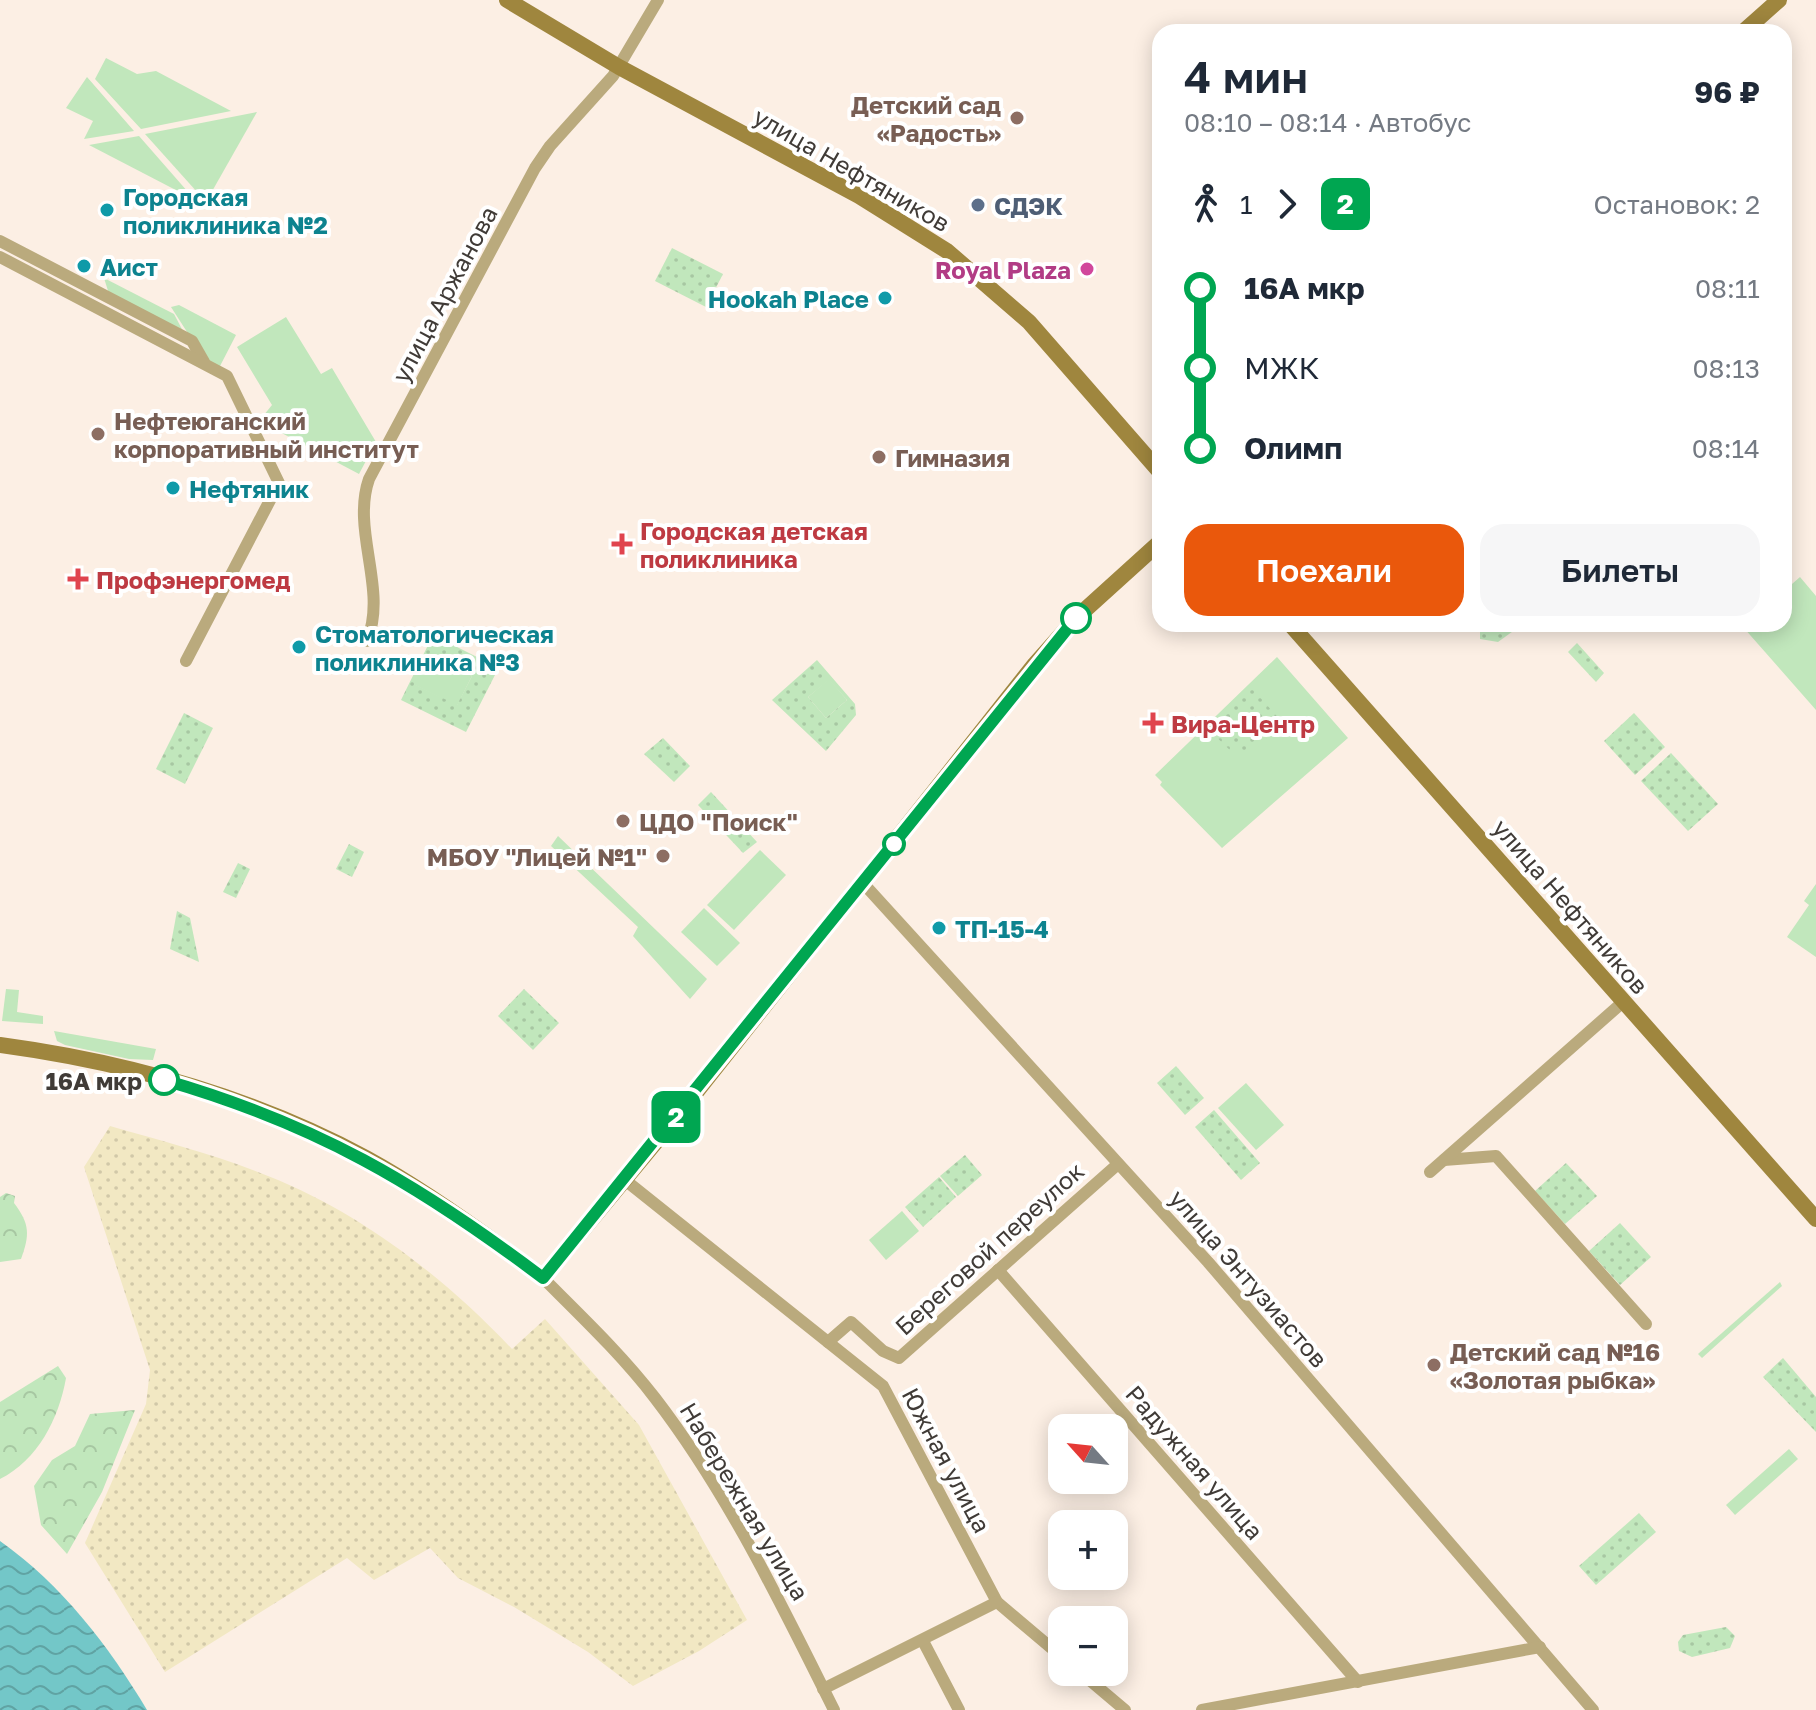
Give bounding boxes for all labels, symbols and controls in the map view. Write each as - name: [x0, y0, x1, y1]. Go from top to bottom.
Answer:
- text: 4 мин: [1184, 50, 1308, 103]
- text: 96 ₽: [1694, 74, 1760, 110]
- place label: Детский сад «Радость»: [851, 90, 1001, 147]
- street label: улица Нефтяников: [749, 101, 955, 237]
- text: 08:10 – 08:14 · Автобус: [1184, 107, 1471, 138]
- marker: Детский сад «Радость»: [1008, 109, 1026, 127]
- place label: Городская поликлиника №2: [123, 182, 328, 239]
- icon: walk: [1184, 182, 1228, 226]
- icon: forward: [1265, 182, 1309, 226]
- text: 2: [1337, 187, 1354, 220]
- text: 1: [1240, 189, 1253, 220]
- text: Остановок: 2: [1594, 189, 1760, 220]
- place label: СДЭК: [994, 191, 1063, 220]
- marker: СДЭК: [969, 196, 987, 214]
- marker: Городская поликлиника №2: [98, 201, 116, 219]
- street label: улица Аржанова: [385, 201, 503, 387]
- place label: Аист: [100, 252, 158, 281]
- place label: Royal Plaza: [935, 255, 1071, 284]
- marker: Аист: [75, 257, 93, 275]
- marker: Royal Plaza: [1078, 260, 1096, 278]
- text: 16А мкр: [1244, 270, 1365, 306]
- text: 08:11: [1695, 273, 1760, 304]
- place label: Hookah Place: [708, 284, 869, 313]
- marker: Hookah Place: [876, 289, 894, 307]
- text: МЖК: [1244, 350, 1320, 386]
- text: 08:13: [1692, 353, 1760, 384]
- place label: Нефтеюганский корпоративный институт: [114, 406, 419, 463]
- marker: Нефтеюганский корпоративный институт: [89, 425, 107, 443]
- text: Олимп: [1244, 430, 1342, 466]
- text: 08:14: [1692, 433, 1760, 464]
- place label: Гимназия: [895, 443, 1010, 472]
- marker: Гимназия: [870, 448, 888, 466]
- place label: Нефтяник: [189, 474, 309, 503]
- marker: Нефтяник: [164, 479, 182, 497]
- place label: Городская детская поликлиника: [640, 516, 868, 573]
- button: Поехали: [1184, 524, 1464, 616]
- button: Билеты: [1480, 524, 1760, 616]
- marker: Городская детская поликлиника: [611, 533, 633, 555]
- place label: Профэнергомед: [96, 565, 291, 594]
- marker: Профэнергомед: [67, 568, 89, 590]
- unlabelled marker: [1061, 603, 1091, 633]
- place label: Стоматологическая поликлиника №3: [315, 619, 554, 676]
- marker: Стоматологическая поликлиника №3: [290, 638, 308, 656]
- place label: Вира-Центр: [1171, 709, 1315, 738]
- marker: Вира-Центр: [1142, 712, 1164, 734]
- place label: ЦДО "Поиск": [639, 807, 798, 836]
- marker: ЦДО "Поиск": [614, 812, 632, 830]
- street label: улица Нефтяников: [1487, 813, 1655, 999]
- unlabelled marker: [883, 833, 905, 855]
- place label: МБОУ "Лицей №1": [427, 842, 647, 871]
- marker: МБОУ "Лицей №1": [654, 847, 672, 865]
- place label: ТП-15-4: [955, 914, 1049, 943]
- marker: ТП-15-4: [930, 919, 948, 937]
- marker: 16А мкр: [149, 1065, 179, 1095]
- place label: 16А мкр: [45, 1066, 142, 1095]
- line badge: 2: [650, 1091, 702, 1143]
- text: 2: [667, 1100, 685, 1133]
- street label: Береговой переулок: [889, 1155, 1090, 1340]
- street label: улица Энтузиастов: [1164, 1183, 1334, 1373]
- place label: Детский сад №16 «Золотая рыбка»: [1450, 1337, 1660, 1394]
- marker: Детский сад №16 «Золотая рыбка»: [1425, 1356, 1443, 1374]
- street label: Радужная улица: [1120, 1379, 1270, 1545]
- street label: Южная улица: [897, 1383, 997, 1537]
- street label: Набережная улица: [674, 1397, 816, 1605]
- north arrow: [1048, 1414, 1128, 1494]
- map controls: [1048, 1414, 1128, 1686]
- button: +: [1048, 1510, 1128, 1590]
- button: −: [1048, 1606, 1128, 1686]

